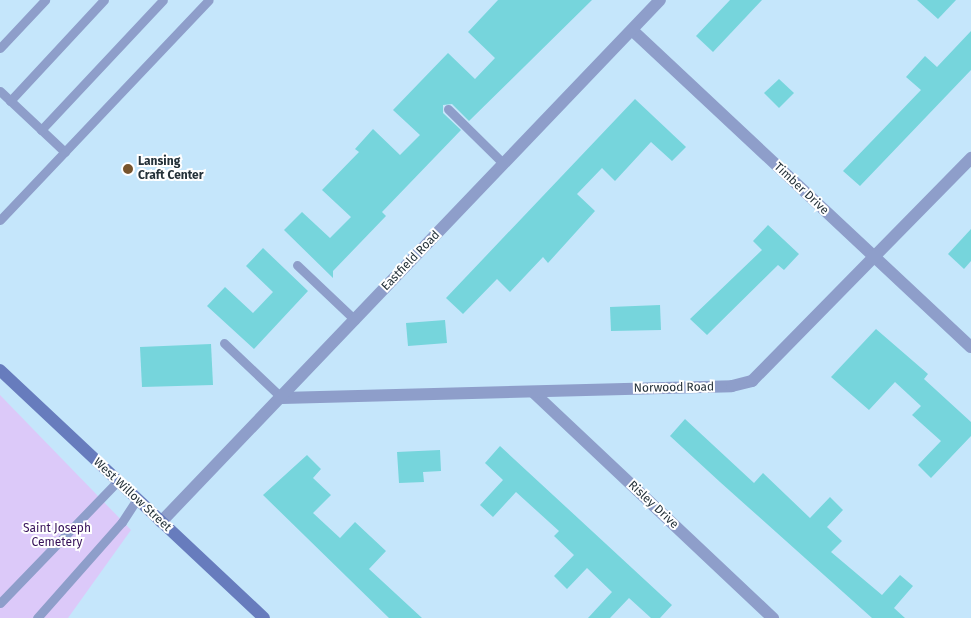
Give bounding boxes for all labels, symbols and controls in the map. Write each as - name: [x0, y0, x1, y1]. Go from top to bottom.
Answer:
- place label: Lansing Craft Center: [138, 155, 204, 183]
- street label: Timber Drive: [771, 160, 831, 218]
- marker: Lansing Craft Center: [122, 163, 134, 175]
- street label: Eastfield Road: [379, 228, 443, 294]
- street label: Norwood Road: [634, 380, 714, 396]
- street label: West Willow Street: [90, 455, 174, 535]
- street label: Risley Drive: [625, 478, 681, 532]
- park label: Saint Joseph Cemetery: [23, 522, 91, 550]

